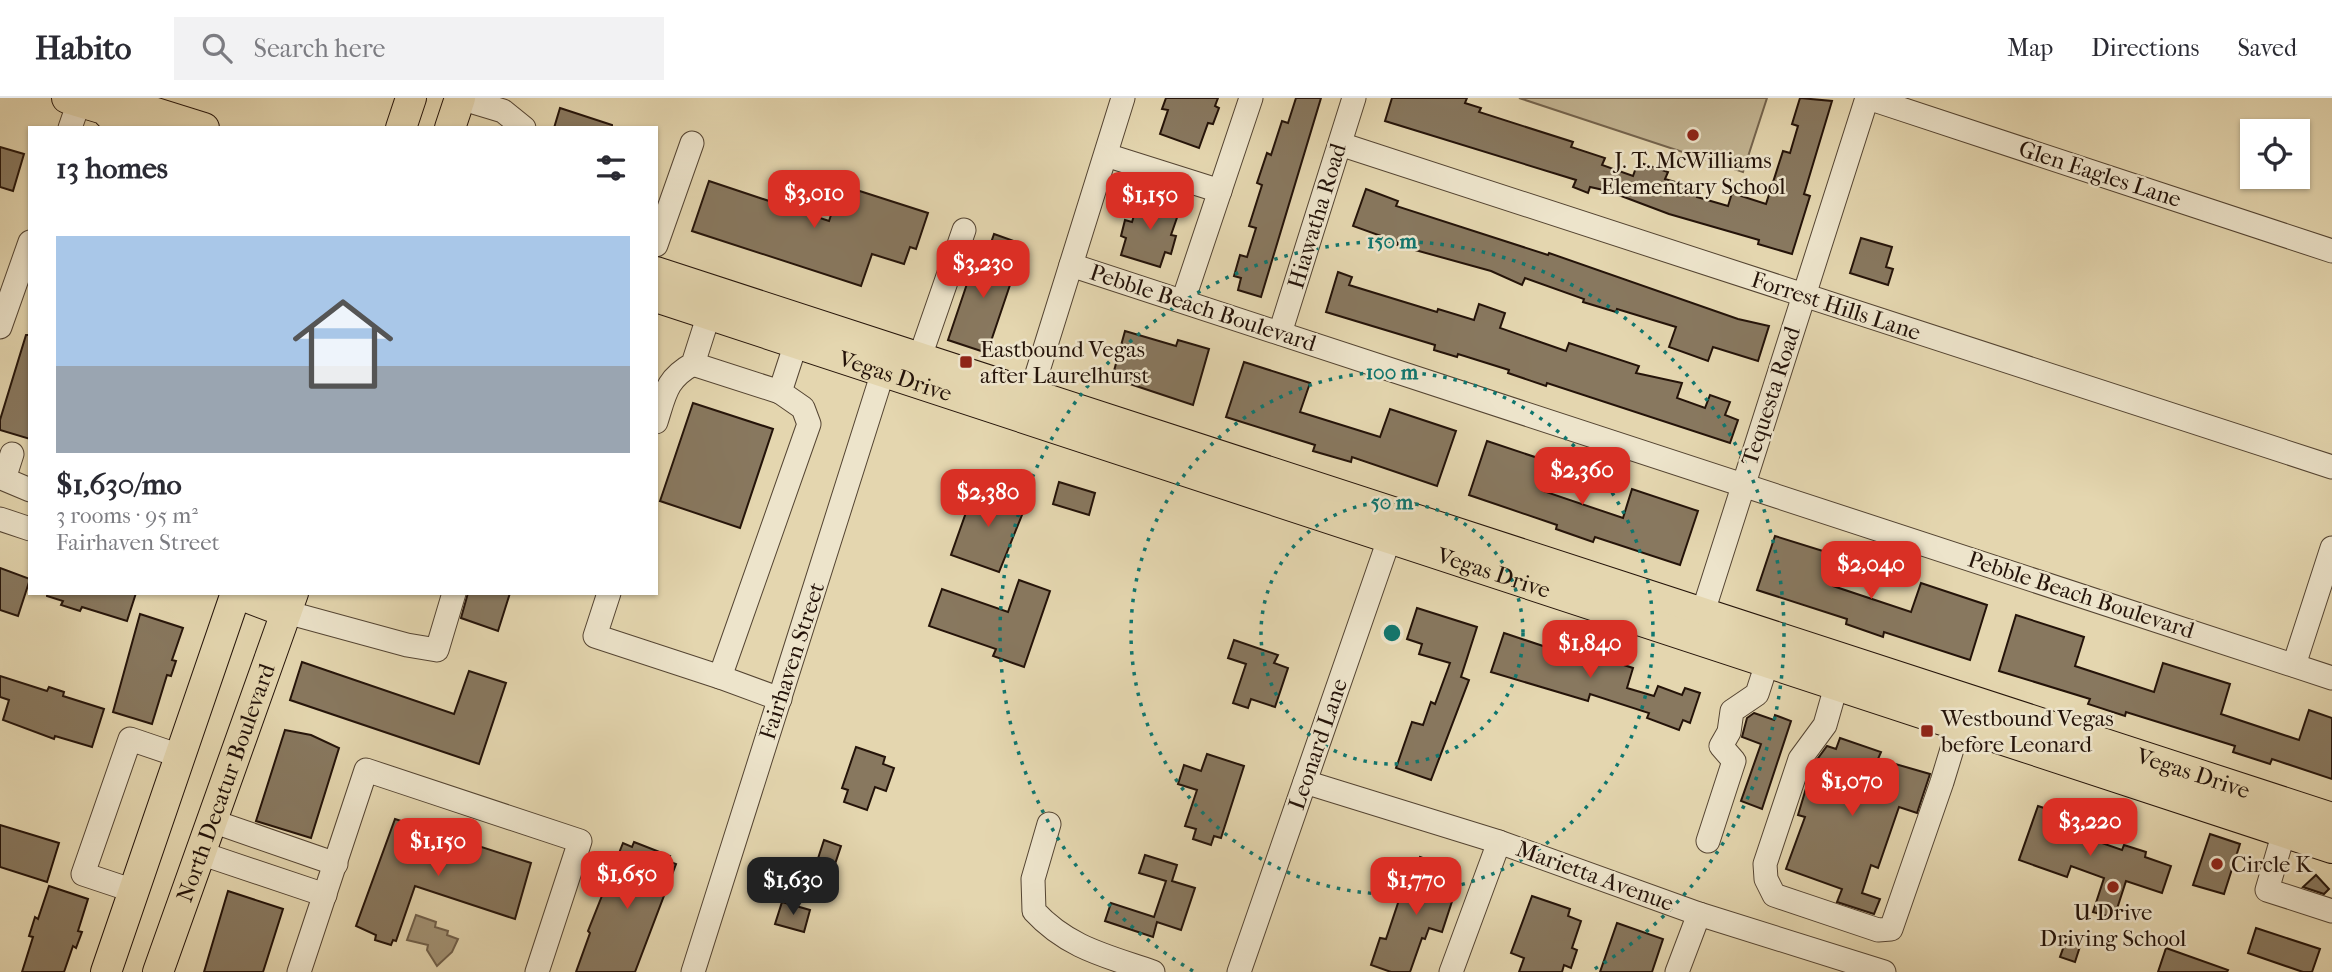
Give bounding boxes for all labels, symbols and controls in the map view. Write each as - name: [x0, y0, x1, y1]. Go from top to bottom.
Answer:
- search box: [174, 17, 664, 80]
- text: Habito: [35, 29, 132, 68]
- icon: search: [198, 29, 236, 67]
- text: Search here: [254, 33, 385, 64]
- text: Map: [2007, 34, 2053, 62]
- text: Directions: [2091, 34, 2199, 62]
- text: Saved: [2237, 34, 2297, 62]
- map controls: [2240, 119, 2310, 189]
- button: locate: [2240, 119, 2310, 189]
- marker: J. T. McWilliams Elementary School: [1685, 127, 1701, 143]
- street label: Glen Eagles Lane: [2015, 135, 2185, 213]
- street label: Hiawatha Road: [1282, 140, 1352, 292]
- place label: J. T. McWilliams Elementary School: [1600, 147, 1786, 200]
- icon: filters: [592, 149, 630, 187]
- text: 13 homes: [56, 151, 168, 186]
- pin: $3,010: [757, 170, 871, 230]
- pin: $1,150: [1093, 172, 1207, 232]
- text: $3,010: [784, 179, 844, 206]
- text: $1,150: [1122, 181, 1178, 208]
- text: 150 m: [1367, 229, 1418, 253]
- pin: $3,230: [926, 240, 1040, 300]
- text: $3,230: [953, 249, 1013, 276]
- street label: Pebble Beach Boulevard: [1086, 259, 1320, 358]
- street label: Forrest Hills Lane: [1748, 266, 1924, 346]
- icon: home: [280, 281, 406, 407]
- street label: Tequesta Road: [1736, 323, 1806, 469]
- place label: Eastbound Vegas after Laurelhurst: [980, 336, 1149, 389]
- street label: Vegas Drive: [834, 344, 956, 407]
- marker: Eastbound Vegas after Laurelhurst: [958, 354, 974, 370]
- text: 100 m: [1366, 360, 1419, 384]
- pin: $2,360: [1525, 448, 1639, 507]
- text: $2,360: [1550, 456, 1614, 483]
- text: $1,630/mo: [56, 467, 182, 502]
- pin: $2,380: [931, 470, 1045, 529]
- text: $2,380: [957, 478, 1019, 505]
- text: 50 m: [1371, 490, 1414, 514]
- text: 3 rooms · 95 m²: [56, 502, 198, 529]
- text: Fairhaven Street: [56, 529, 220, 556]
- street label: Vegas Drive: [1433, 541, 1554, 604]
- pin: $2,040: [1814, 542, 1928, 601]
- street label: Pebble Beach Boulevard: [1964, 546, 2198, 645]
- text: $2,040: [1837, 550, 1905, 577]
- street label: Fairhaven Street: [754, 579, 830, 743]
- pin: $1,840: [1533, 620, 1647, 680]
- centre of rings: [1380, 621, 1404, 645]
- text: $1,840: [1558, 629, 1622, 656]
- street label: North Decatur Boulevard: [171, 659, 280, 905]
- street label: Leonard Lane: [1283, 675, 1353, 813]
- place label: Westbound Vegas before Leonard: [1940, 705, 2114, 758]
- marker: Westbound Vegas before Leonard: [1919, 723, 1935, 739]
- street label: Vegas Drive: [2132, 742, 2254, 804]
- pin: $1,070: [1795, 758, 1909, 818]
- text: $1,070: [1821, 767, 1883, 794]
- pin: $3,220: [2033, 798, 2147, 858]
- text: $3,220: [2058, 807, 2122, 834]
- pin: $1,150: [381, 818, 495, 878]
- text: $1,150: [410, 827, 466, 854]
- street label: Marietta Avenue: [1513, 835, 1677, 917]
- place label: Circle K: [2231, 851, 2313, 878]
- pin: $1,650: [570, 852, 684, 911]
- marker: Circle K: [2209, 856, 2225, 872]
- pin: $1,630: [736, 858, 850, 917]
- pin: $1,770: [1359, 858, 1473, 917]
- text: $1,650: [597, 860, 657, 887]
- text: $1,630: [763, 866, 823, 893]
- text: $1,770: [1386, 866, 1446, 893]
- marker: U Drive Driving School: [2105, 879, 2121, 895]
- place label: U Drive Driving School: [2040, 899, 2187, 952]

